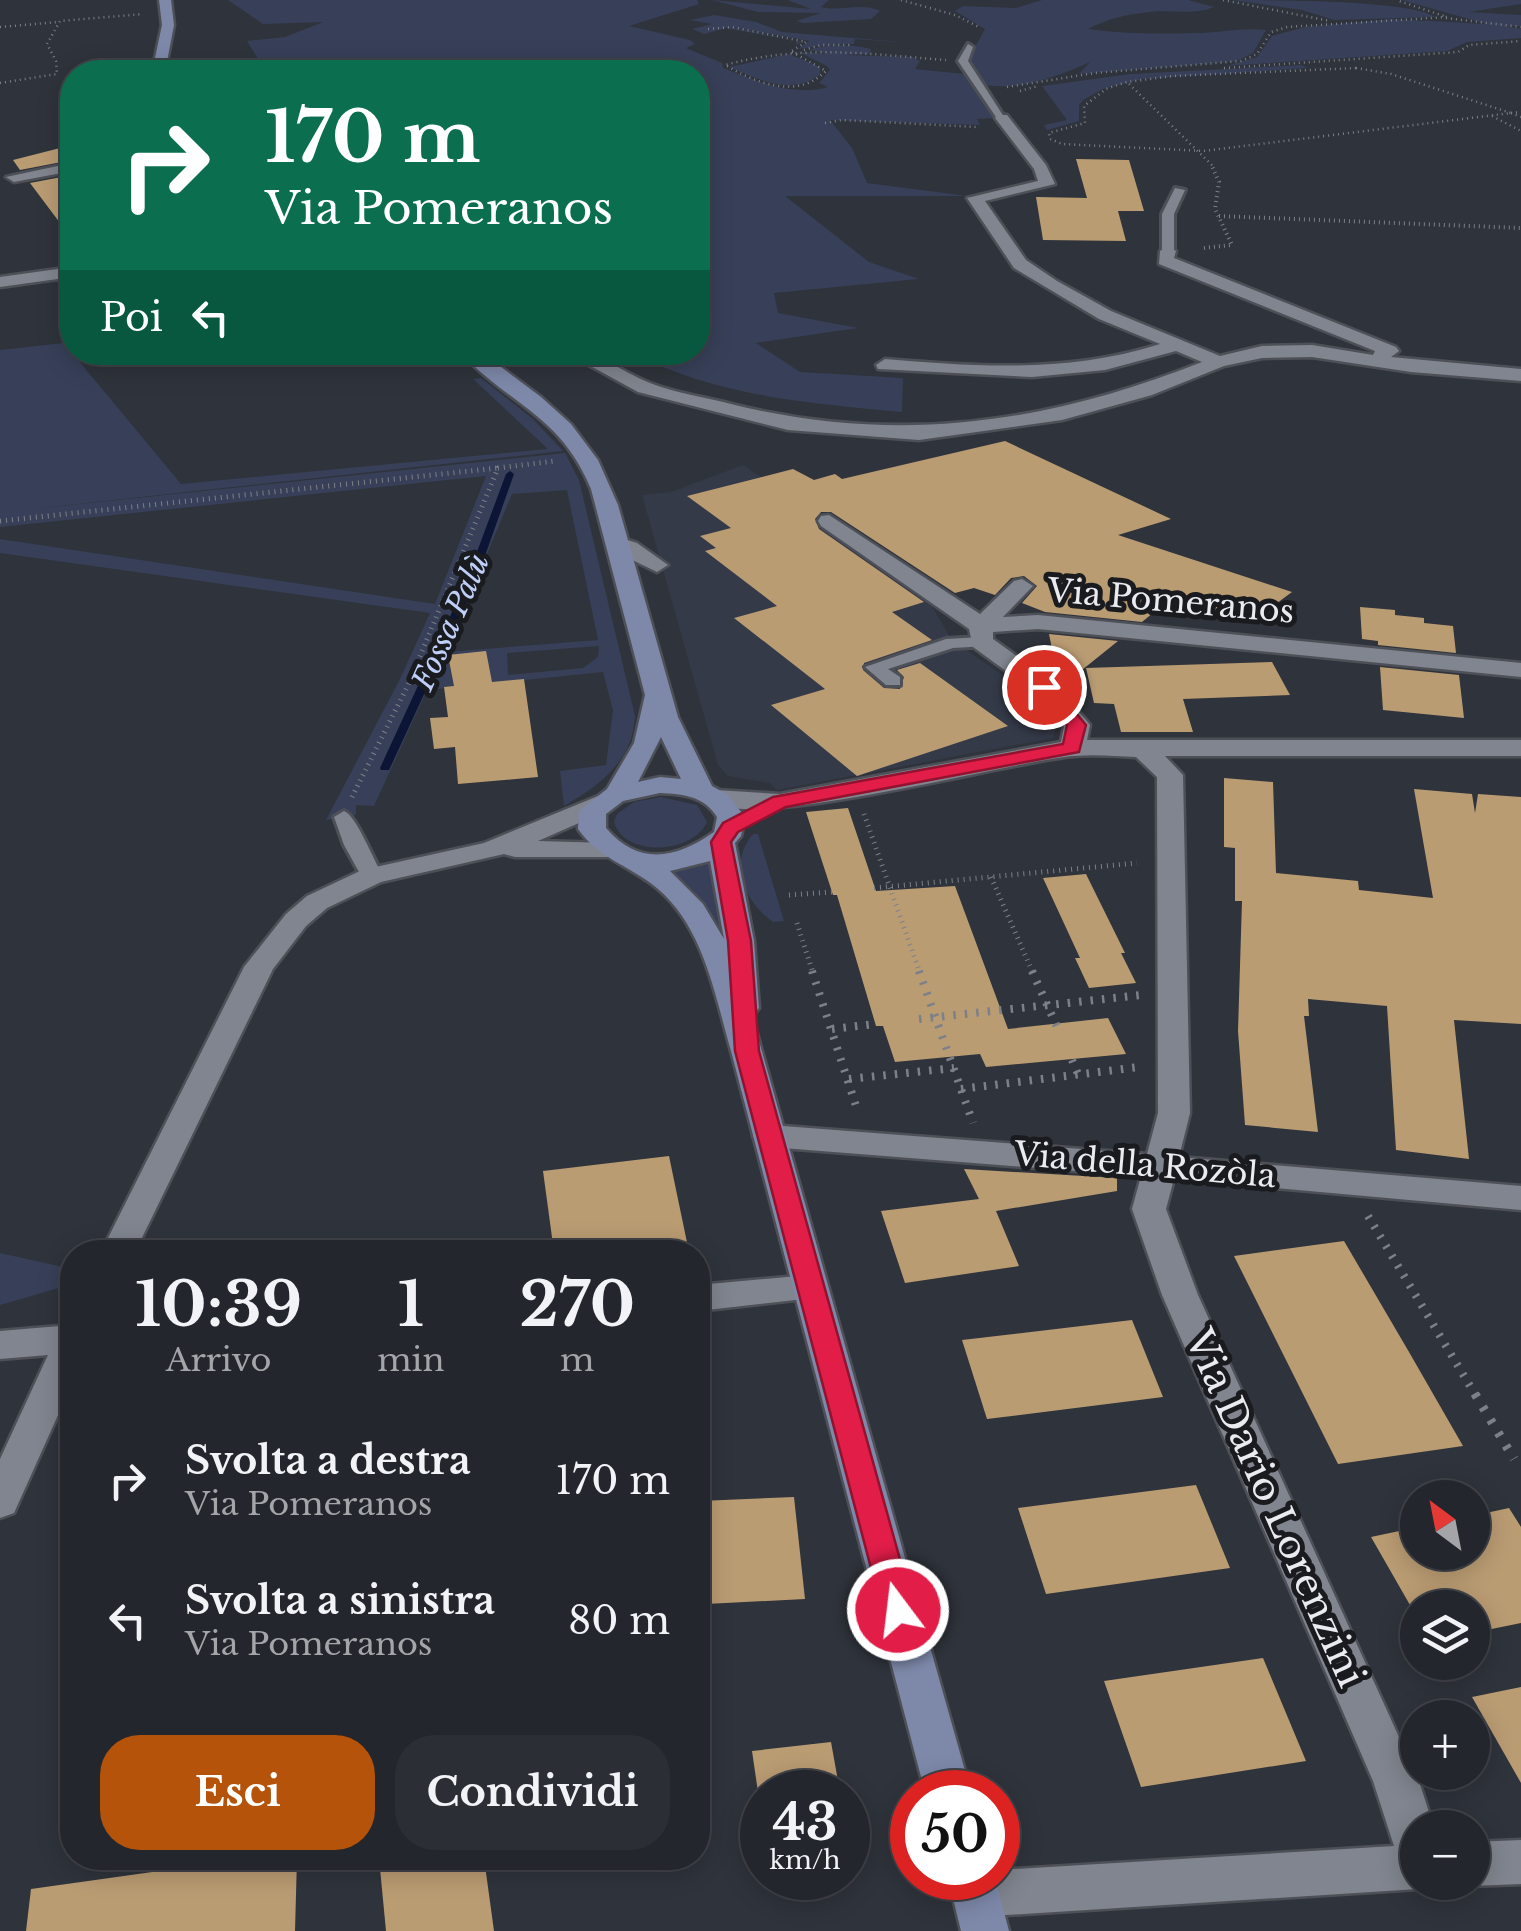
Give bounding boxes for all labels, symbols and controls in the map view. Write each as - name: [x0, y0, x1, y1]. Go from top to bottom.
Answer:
- text: 170 m: [265, 94, 481, 181]
- icon: right: [100, 100, 230, 230]
- text: Via Pomeranos: [265, 180, 613, 236]
- icon: left: [183, 290, 238, 345]
- text: Poi: [100, 294, 163, 341]
- water label: Fossa Palù: [404, 548, 497, 697]
- street label: Via Pomeranos: [1045, 570, 1296, 632]
- pin: [1002, 645, 1087, 730]
- icon: arrive: [1017, 660, 1072, 715]
- street label: Via della Rozòla: [1012, 1134, 1278, 1196]
- text: 10:39: [135, 1268, 302, 1342]
- text: 1: [398, 1268, 424, 1342]
- text: 270: [520, 1268, 635, 1342]
- street label: Via Dario Lorenzini: [1175, 1321, 1376, 1694]
- text: Arrivo: [166, 1340, 272, 1380]
- text: min: [377, 1340, 445, 1380]
- text: m: [560, 1340, 594, 1380]
- text: Svolta a destra: [185, 1437, 471, 1484]
- icon: right: [100, 1453, 155, 1508]
- text: 170 m: [555, 1457, 670, 1504]
- north arrow: [1400, 1480, 1490, 1570]
- map controls: [1400, 1480, 1490, 1900]
- text: Via Pomeranos: [185, 1484, 432, 1524]
- position arrow: [846, 1558, 950, 1662]
- text: Svolta a sinistra: [185, 1577, 495, 1624]
- button: layers: [1400, 1590, 1490, 1680]
- icon: left: [100, 1593, 155, 1648]
- text: 80 m: [568, 1597, 670, 1644]
- text: Via Pomeranos: [185, 1624, 432, 1664]
- button: +: [1400, 1700, 1490, 1790]
- button: Esci: [100, 1735, 375, 1850]
- button: Condividi: [395, 1735, 670, 1850]
- speed limit sign: 50: [890, 1770, 1020, 1900]
- text: 43: [772, 1791, 838, 1854]
- button: −: [1400, 1810, 1490, 1900]
- text: km/h: [770, 1845, 840, 1876]

